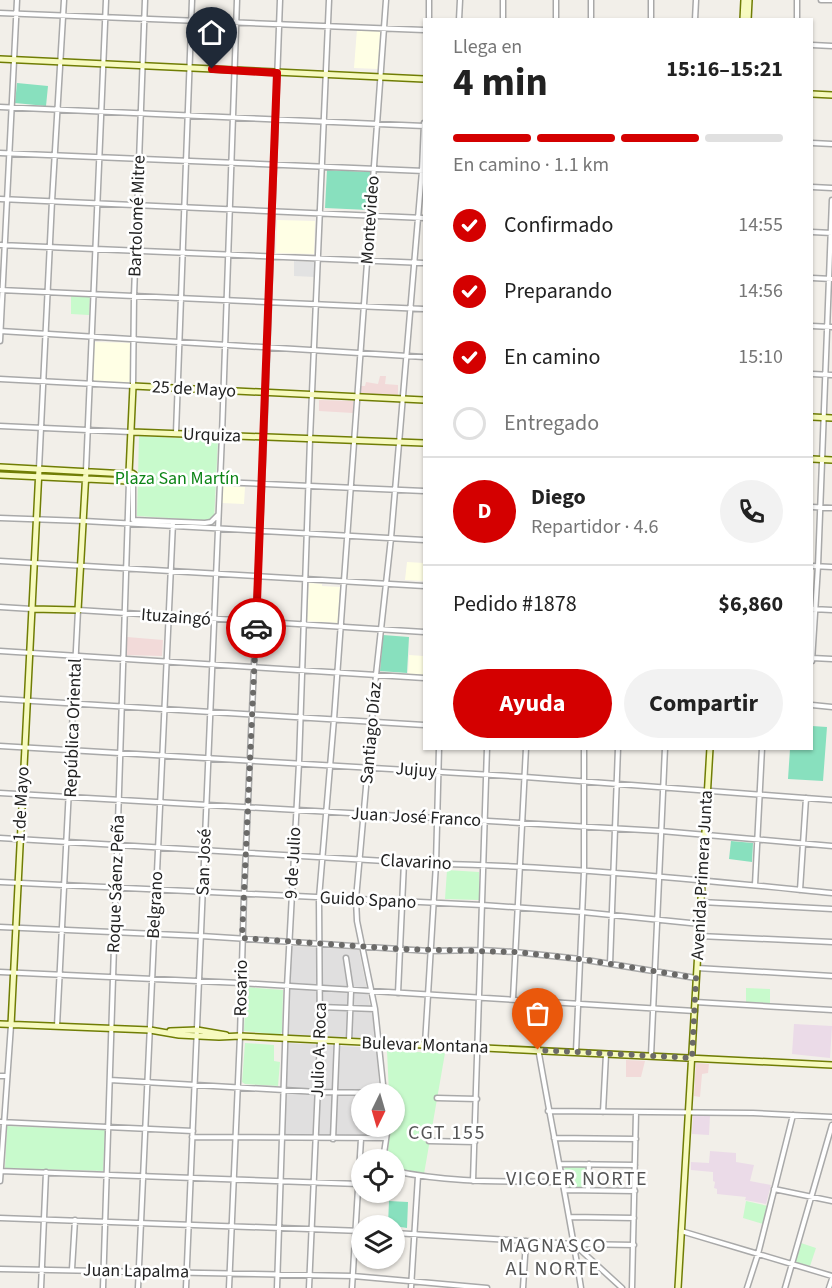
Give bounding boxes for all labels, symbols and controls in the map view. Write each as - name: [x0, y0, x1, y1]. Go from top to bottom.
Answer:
- pin: [186, 7, 237, 69]
- icon: home: [195, 16, 228, 49]
- text: Llega en: [453, 33, 522, 61]
- text: 15:16–15:21: [666, 53, 783, 85]
- text: 4 min: [453, 55, 548, 111]
- text: En camino · 1.1 km: [453, 151, 609, 179]
- street label: Bartolomé Mitre: [122, 155, 152, 277]
- street label: Montevideo: [354, 175, 386, 265]
- icon: check: [453, 209, 486, 242]
- text: Confirmado: [504, 209, 613, 241]
- text: 14:55: [738, 211, 783, 239]
- icon: check: [453, 275, 486, 308]
- text: Preparando: [504, 275, 612, 307]
- text: 14:56: [738, 277, 783, 305]
- icon: check: [453, 341, 486, 374]
- text: En camino: [504, 341, 601, 373]
- text: 15:10: [738, 343, 783, 371]
- street label: 25 de Mayo: [151, 374, 237, 404]
- text: Entregado: [504, 407, 599, 439]
- street label: Urquiza: [182, 421, 242, 449]
- park label: Plaza San Martín: [115, 466, 239, 491]
- button: phone: [720, 480, 783, 543]
- text: Diego: [531, 481, 586, 513]
- text: D: [478, 495, 491, 527]
- text: Repartidor · 4.6: [531, 513, 658, 541]
- text: Pedido #1878: [453, 588, 577, 620]
- text: $6,860: [718, 588, 783, 620]
- courier: [226, 598, 286, 658]
- street label: Ituzaingó: [140, 602, 212, 632]
- icon: car: [240, 612, 273, 645]
- street label: República Oriental: [58, 658, 88, 798]
- button: Ayuda: [453, 669, 612, 738]
- button: Compartir: [624, 669, 783, 738]
- street label: Santiago Díaz: [354, 680, 388, 785]
- street label: Jujuy: [395, 756, 438, 784]
- street label: 1 de Mayo: [7, 766, 35, 842]
- street label: Avenida Primera Junta: [685, 789, 719, 961]
- street label: Juan José Franco: [350, 801, 482, 833]
- street label: Roque Sáenz Peña: [101, 814, 131, 954]
- street label: 9 de Julio: [279, 826, 307, 900]
- street label: San José: [190, 828, 218, 896]
- street label: Clavarino: [380, 848, 452, 876]
- street label: Belgrano: [141, 871, 169, 939]
- street label: Guido Spano: [319, 885, 417, 915]
- street label: Rosario: [228, 959, 254, 1017]
- pin: [512, 988, 563, 1050]
- icon: bag: [521, 997, 554, 1030]
- street label: Julio A. Roca: [305, 1002, 333, 1098]
- street label: Bulevar Montana: [361, 1030, 489, 1060]
- north arrow: [351, 1083, 405, 1137]
- map controls: [351, 1083, 405, 1269]
- district label: CGT 155: [408, 1119, 486, 1147]
- button: locate: [351, 1149, 405, 1203]
- district label: VICOER NORTE: [506, 1165, 648, 1193]
- button: layers: [351, 1215, 405, 1269]
- district label: MAGNASCO AL NORTE: [499, 1232, 607, 1283]
- street label: Juan Lapalma: [83, 1258, 189, 1284]

